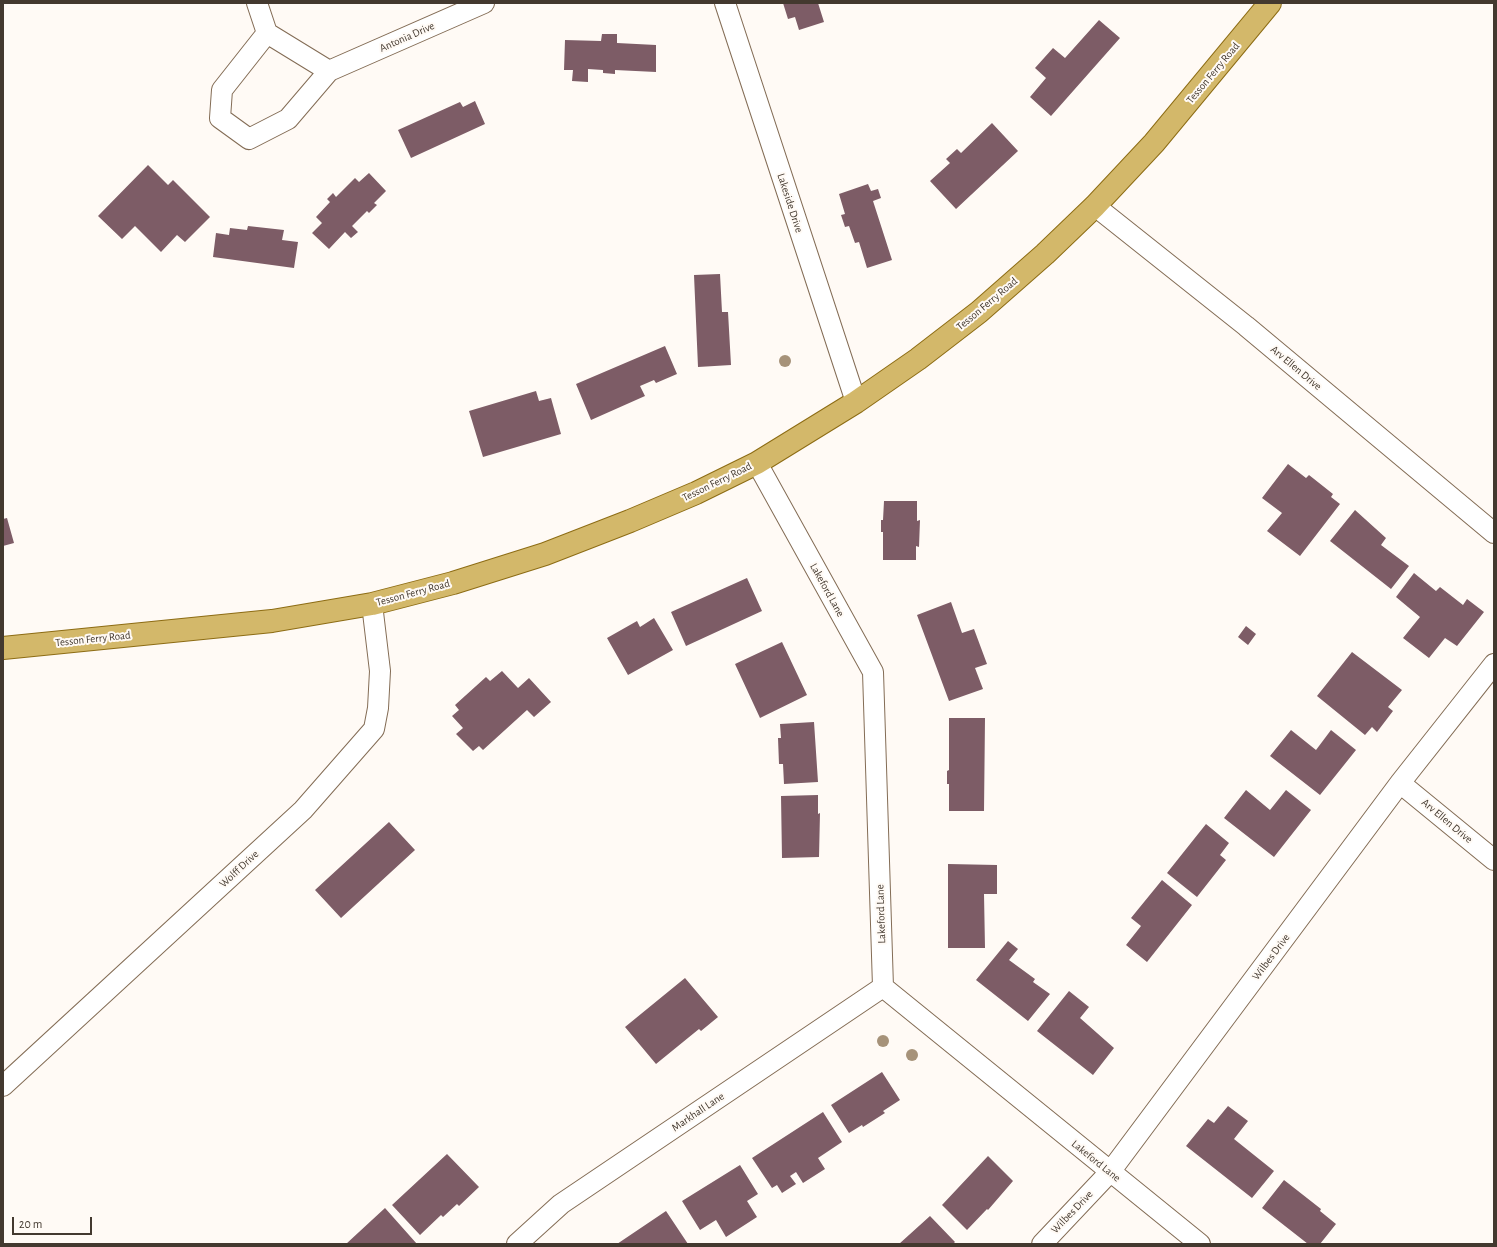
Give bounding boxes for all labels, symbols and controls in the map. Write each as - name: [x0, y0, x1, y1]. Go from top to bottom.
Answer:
- street label: Antonia Drive: [378, 19, 436, 55]
- street label: Tesson Ferry Road: [1184, 40, 1242, 106]
- street label: Lakeside Drive: [774, 172, 806, 234]
- street label: Tesson Ferry Road: [954, 275, 1020, 333]
- street label: Arv Ellen Drive: [1268, 343, 1324, 393]
- street label: Tesson Ferry Road: [680, 459, 754, 505]
- street label: Lakeford Lane: [807, 561, 847, 619]
- street label: Tesson Ferry Road: [375, 577, 451, 609]
- street label: Tesson Ferry Road: [55, 628, 131, 650]
- street label: Arv Ellen Drive: [1419, 796, 1475, 846]
- street label: Wolff Drive: [217, 848, 261, 890]
- street label: Lakeford Lane: [873, 884, 889, 944]
- street label: Wilbes Drive: [1249, 931, 1293, 983]
- street label: Markhall Lane: [669, 1090, 727, 1134]
- street label: Lakeford Lane: [1069, 1137, 1123, 1185]
- street label: Wilbes Drive: [1048, 1188, 1096, 1236]
- scale bar: [14, 1209, 94, 1235]
- text: 20 m: [19, 1218, 42, 1230]

